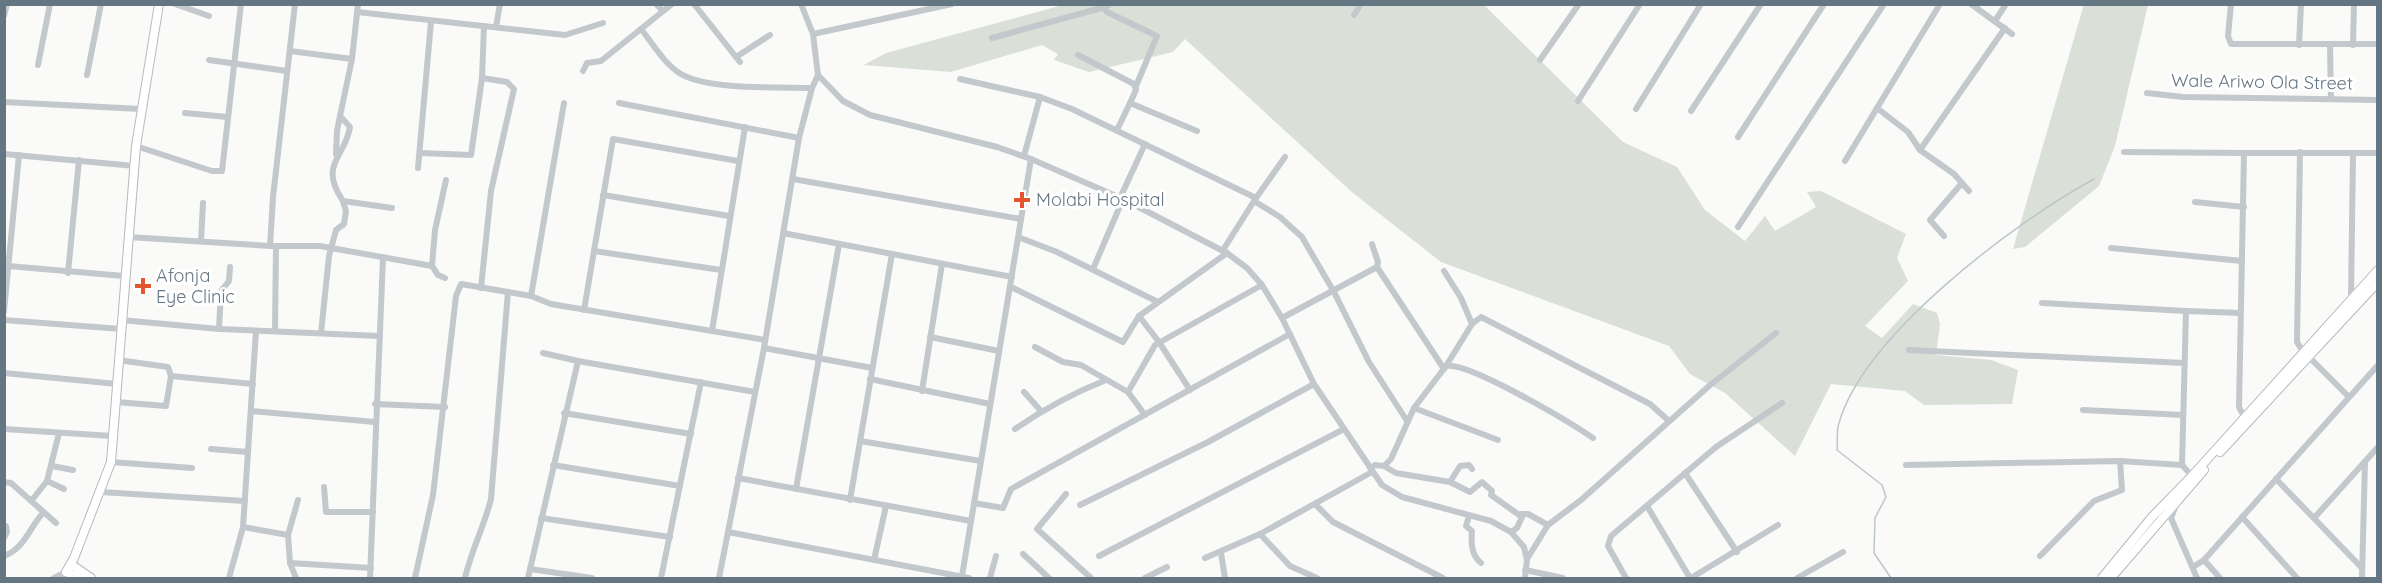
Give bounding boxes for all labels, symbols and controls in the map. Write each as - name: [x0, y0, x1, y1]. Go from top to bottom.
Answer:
- street label: Wale Ariwo Ola Street: [2171, 68, 2353, 95]
- place label: Molabi Hospital: [1036, 188, 1165, 211]
- marker: Molabi Hospital: [1013, 191, 1031, 209]
- place label: Afonja Eye Clinic: [156, 264, 235, 308]
- marker: Afonja Eye Clinic: [134, 277, 152, 295]

